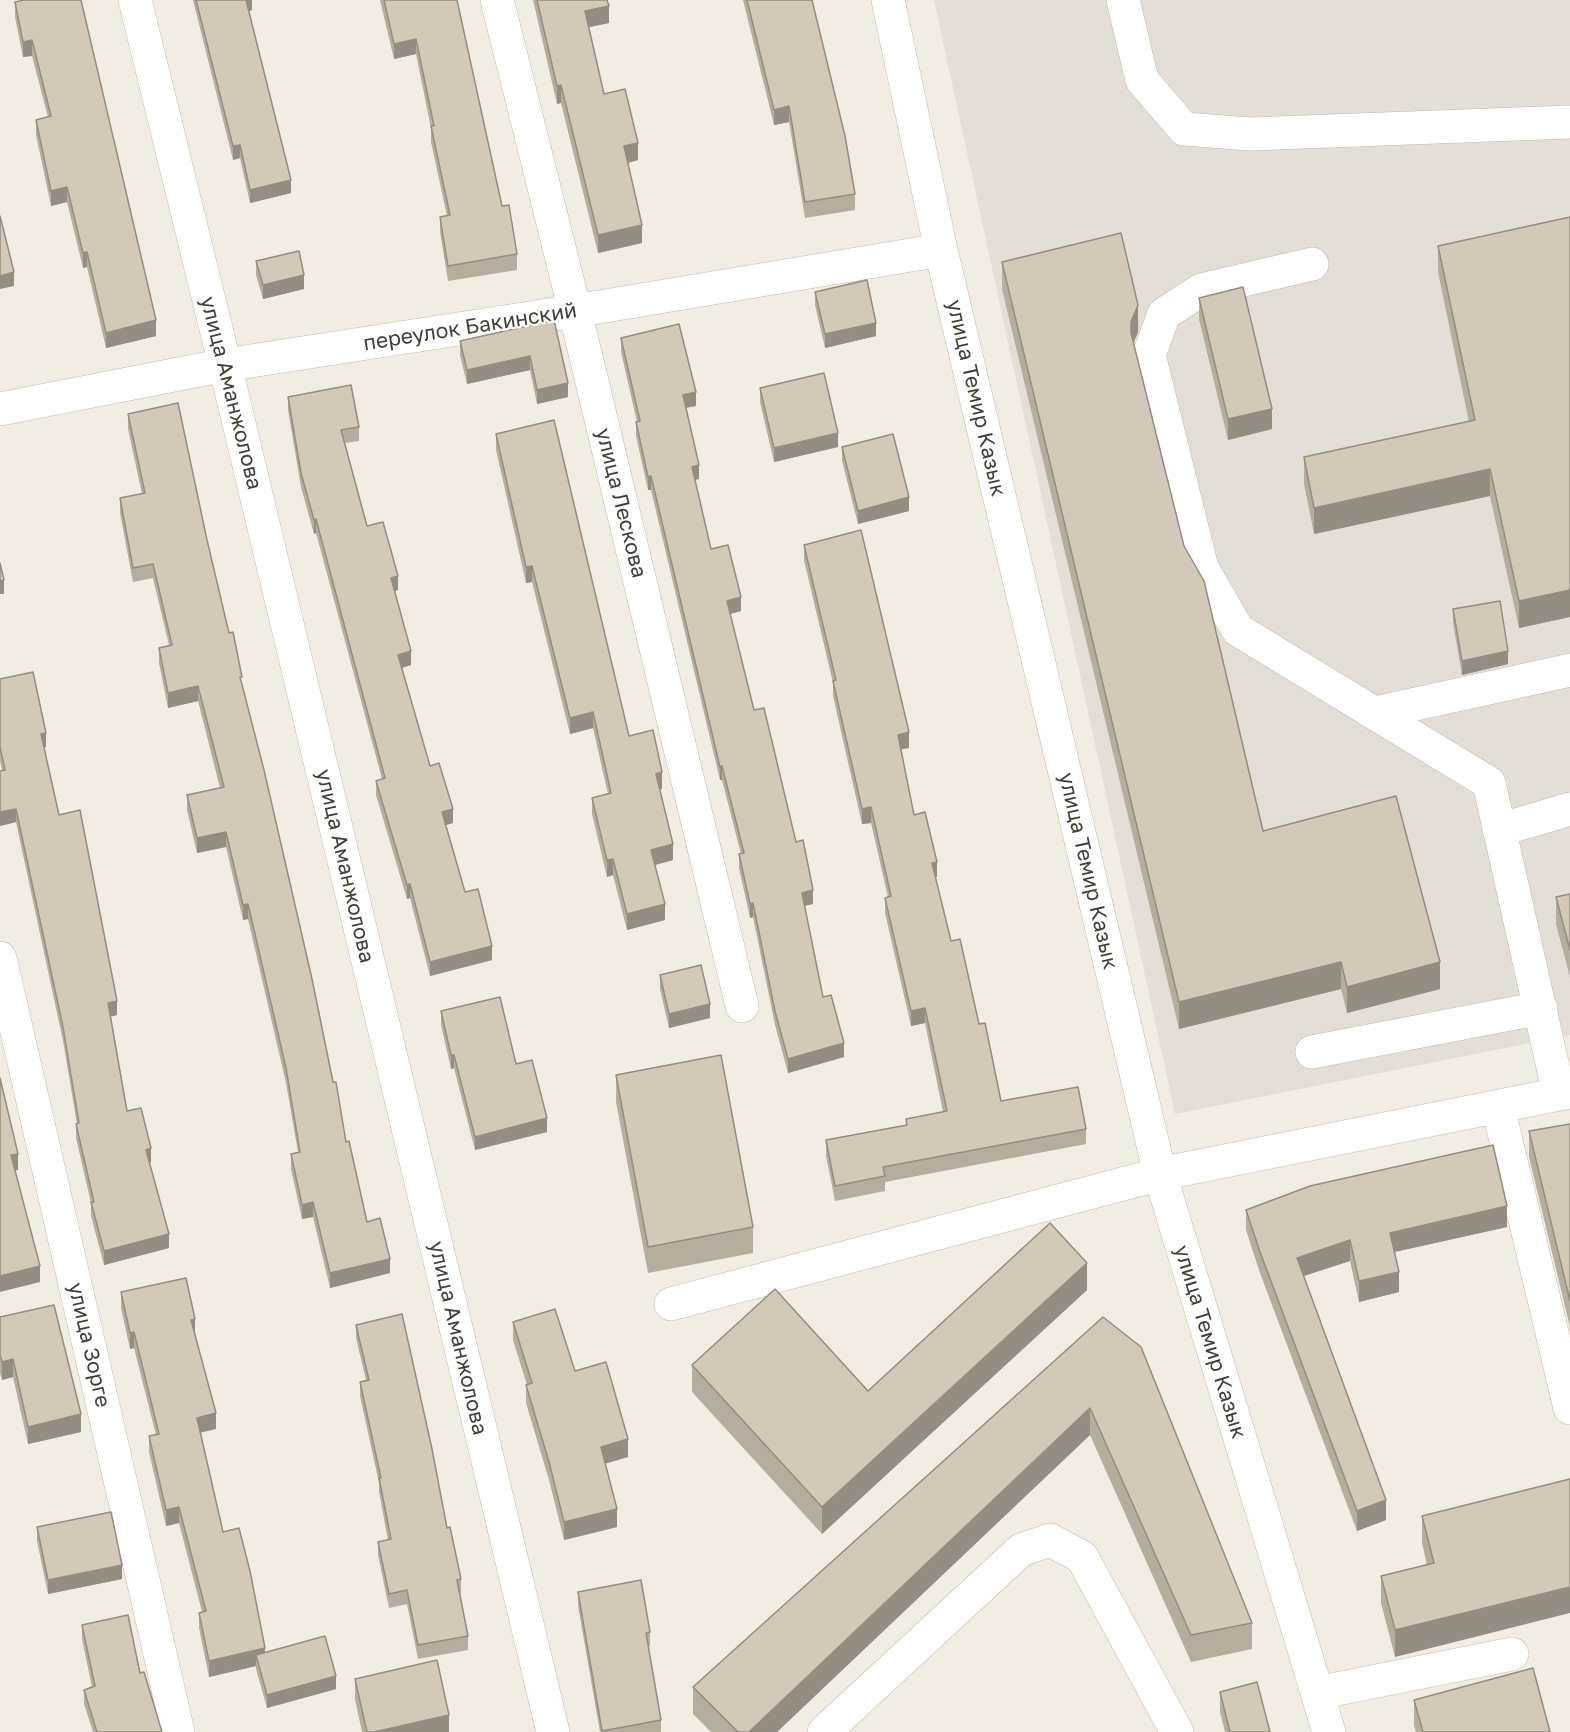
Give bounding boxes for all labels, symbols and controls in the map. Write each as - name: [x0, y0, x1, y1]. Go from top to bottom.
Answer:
- street label: улица Аманжолова: [195, 294, 267, 492]
- street label: улица Темир Казык: [941, 297, 1011, 499]
- street label: переулок Бакинский: [362, 298, 578, 356]
- street label: улица Лескова: [590, 426, 652, 580]
- street label: улица Аманжолова: [310, 767, 380, 965]
- street label: улица Темир Казык: [1053, 770, 1123, 972]
- street label: улица Аманжолова: [423, 1239, 493, 1437]
- street label: улица Темир Казык: [1169, 1242, 1251, 1442]
- street label: улица Зорге: [62, 1280, 116, 1410]

